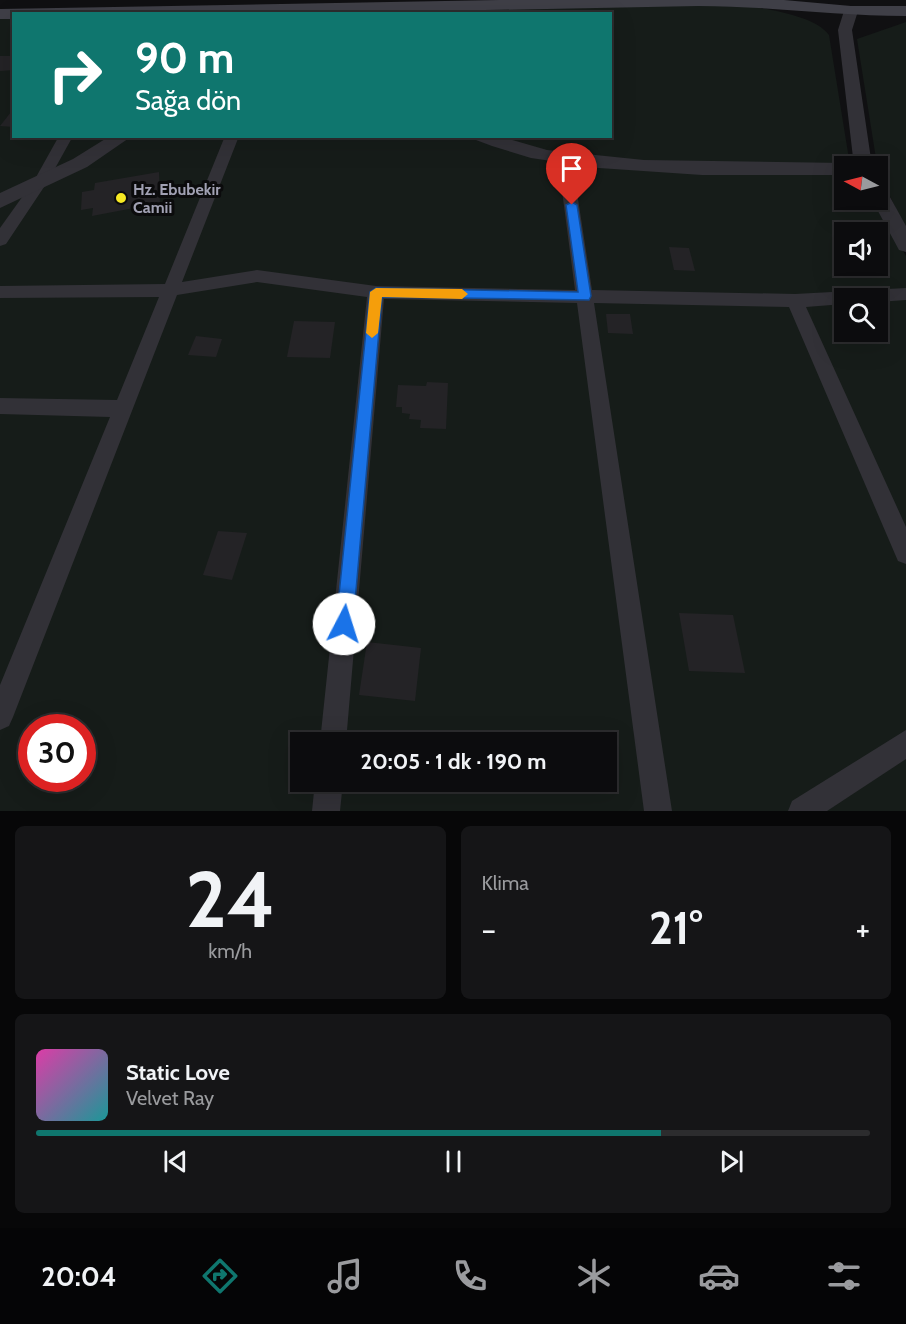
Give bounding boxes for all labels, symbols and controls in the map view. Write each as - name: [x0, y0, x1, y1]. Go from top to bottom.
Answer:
- text: 90 m: [135, 32, 234, 84]
- icon: right: [36, 36, 114, 114]
- text: Sağa dön: [135, 84, 241, 117]
- pin: [546, 143, 597, 205]
- icon: arrive: [555, 152, 588, 185]
- north arrow: [834, 156, 888, 210]
- map controls: [834, 156, 888, 342]
- place label: Hz. Ebubekir Camii: [133, 180, 221, 217]
- marker: Hz. Ebubekir Camii: [114, 191, 128, 205]
- button: sound: [834, 222, 888, 276]
- button: search: [834, 288, 888, 342]
- position arrow: [312, 592, 376, 656]
- speed limit sign: 30: [18, 714, 96, 792]
- text: 20:05 · 1 dk · 190 m: [361, 748, 546, 775]
- text: 24: [185, 852, 275, 947]
- text: Klima: [482, 871, 529, 895]
- text: 21°: [649, 901, 702, 955]
- text: −: [482, 909, 496, 949]
- text: +: [855, 909, 870, 949]
- text: km/h: [208, 939, 252, 963]
- text: Static Love: [126, 1059, 230, 1086]
- text: Velvet Ray: [126, 1086, 214, 1110]
- icon: previous: [159, 1145, 192, 1178]
- icon: pause: [437, 1145, 470, 1178]
- icon: next: [715, 1145, 748, 1178]
- icon: directions: [199, 1255, 241, 1297]
- icon: music: [324, 1255, 366, 1297]
- icon: phone: [449, 1255, 491, 1297]
- icon: climate: [573, 1255, 615, 1297]
- icon: car: [698, 1255, 740, 1297]
- icon: filters: [823, 1255, 865, 1297]
- text: 20:04: [41, 1260, 117, 1293]

